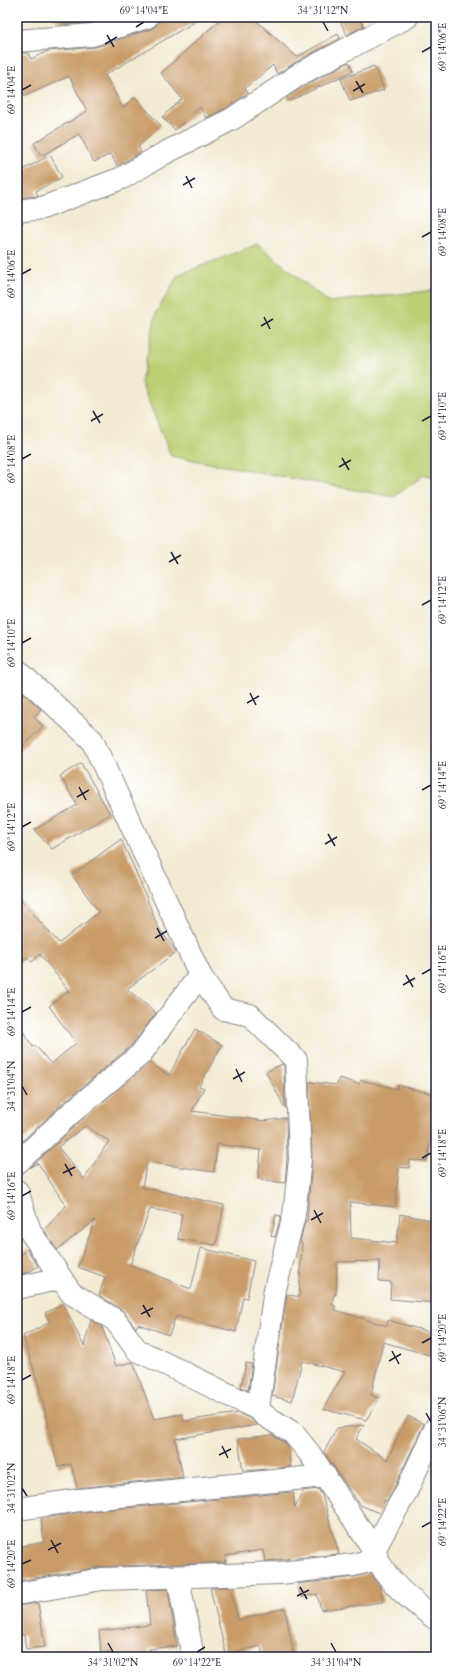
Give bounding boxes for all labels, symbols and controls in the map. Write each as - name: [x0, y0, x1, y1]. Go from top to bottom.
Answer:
- text: 69°14'04"E: [120, 4, 168, 18]
- text: 34°31'12"N: [298, 4, 349, 18]
- text: 69°14'06"E: [436, 23, 450, 71]
- text: 69°14'04"E: [5, 66, 19, 114]
- text: 69°14'08"E: [436, 208, 450, 256]
- text: 69°14'06"E: [5, 250, 19, 298]
- text: 69°14'10"E: [436, 392, 450, 440]
- text: 69°14'08"E: [5, 435, 19, 483]
- text: 69°14'12"E: [436, 576, 450, 624]
- text: 69°14'10"E: [5, 619, 19, 667]
- text: 69°14'14"E: [436, 761, 450, 809]
- text: 69°14'12"E: [5, 803, 19, 851]
- text: 69°14'16"E: [436, 945, 450, 993]
- text: 69°14'14"E: [5, 988, 19, 1036]
- text: 34°31'04"N: [5, 1060, 19, 1111]
- text: 69°14'18"E: [436, 1129, 450, 1177]
- text: 69°14'16"E: [5, 1172, 19, 1220]
- text: 69°14'20"E: [436, 1314, 450, 1362]
- text: 69°14'18"E: [5, 1356, 19, 1404]
- text: 34°31'06"N: [436, 1396, 450, 1447]
- text: 34°31'02"N: [5, 1462, 19, 1513]
- text: 69°14'22"E: [436, 1498, 450, 1546]
- text: 69°14'20"E: [5, 1540, 19, 1588]
- text: 34°31'02"N: [88, 1656, 139, 1670]
- text: 69°14'22"E: [173, 1656, 221, 1670]
- text: 34°31'04"N: [311, 1656, 362, 1670]

